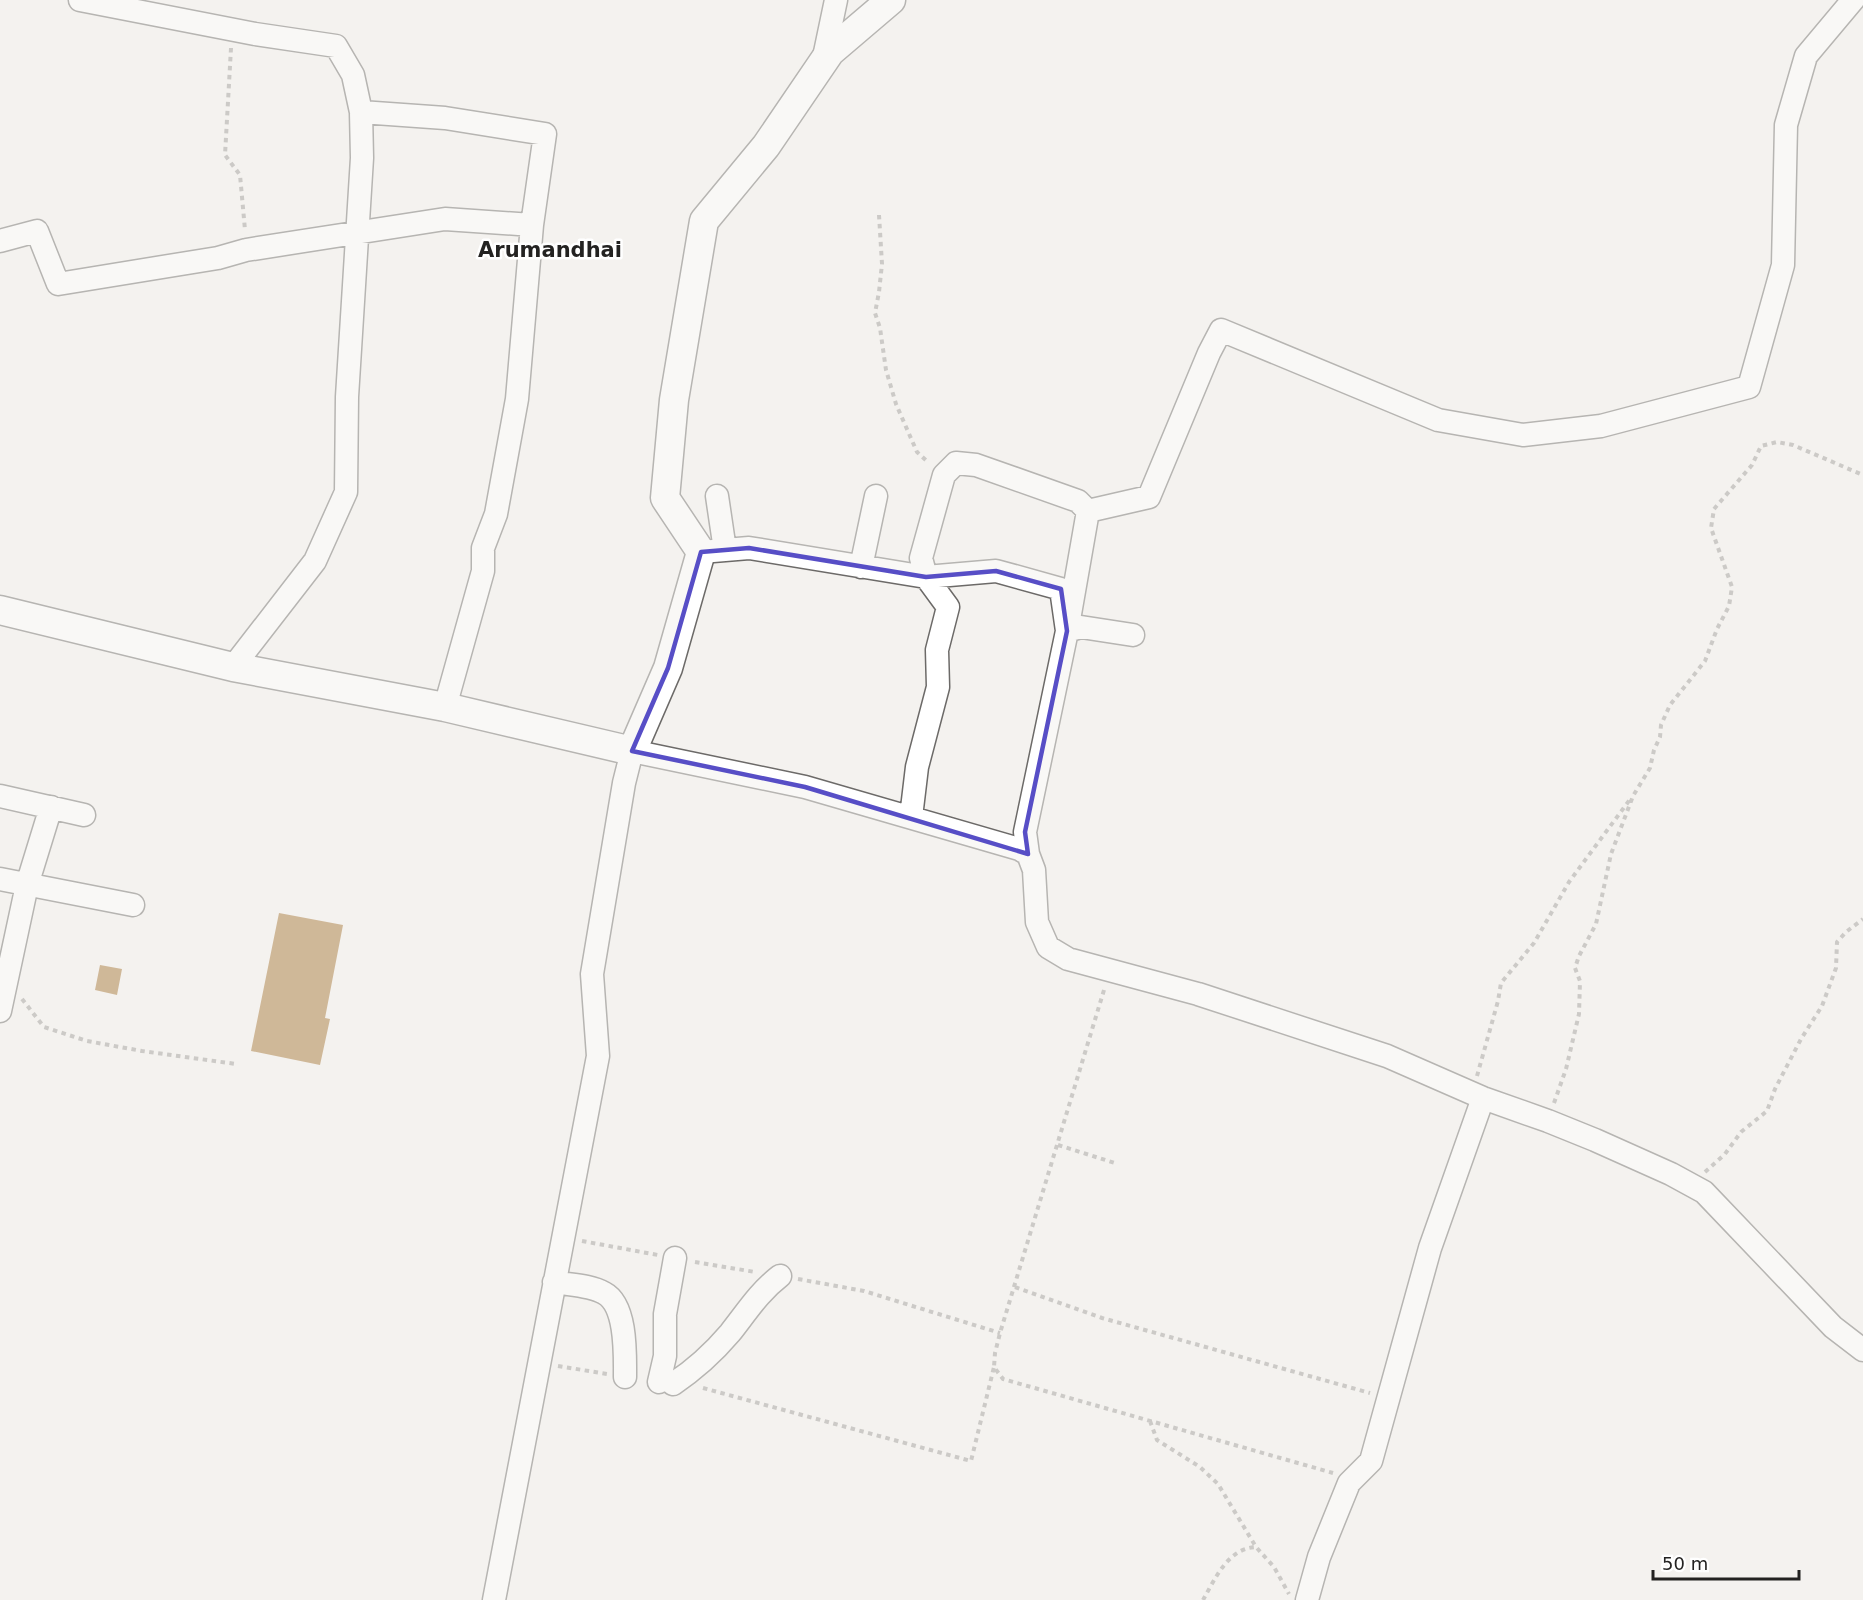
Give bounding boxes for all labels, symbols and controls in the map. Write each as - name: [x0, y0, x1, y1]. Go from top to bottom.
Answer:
- district label: Arumandhai: [478, 238, 622, 262]
- scale bar: [1653, 1543, 1798, 1581]
- text: 50 m: [1662, 1553, 1708, 1574]

